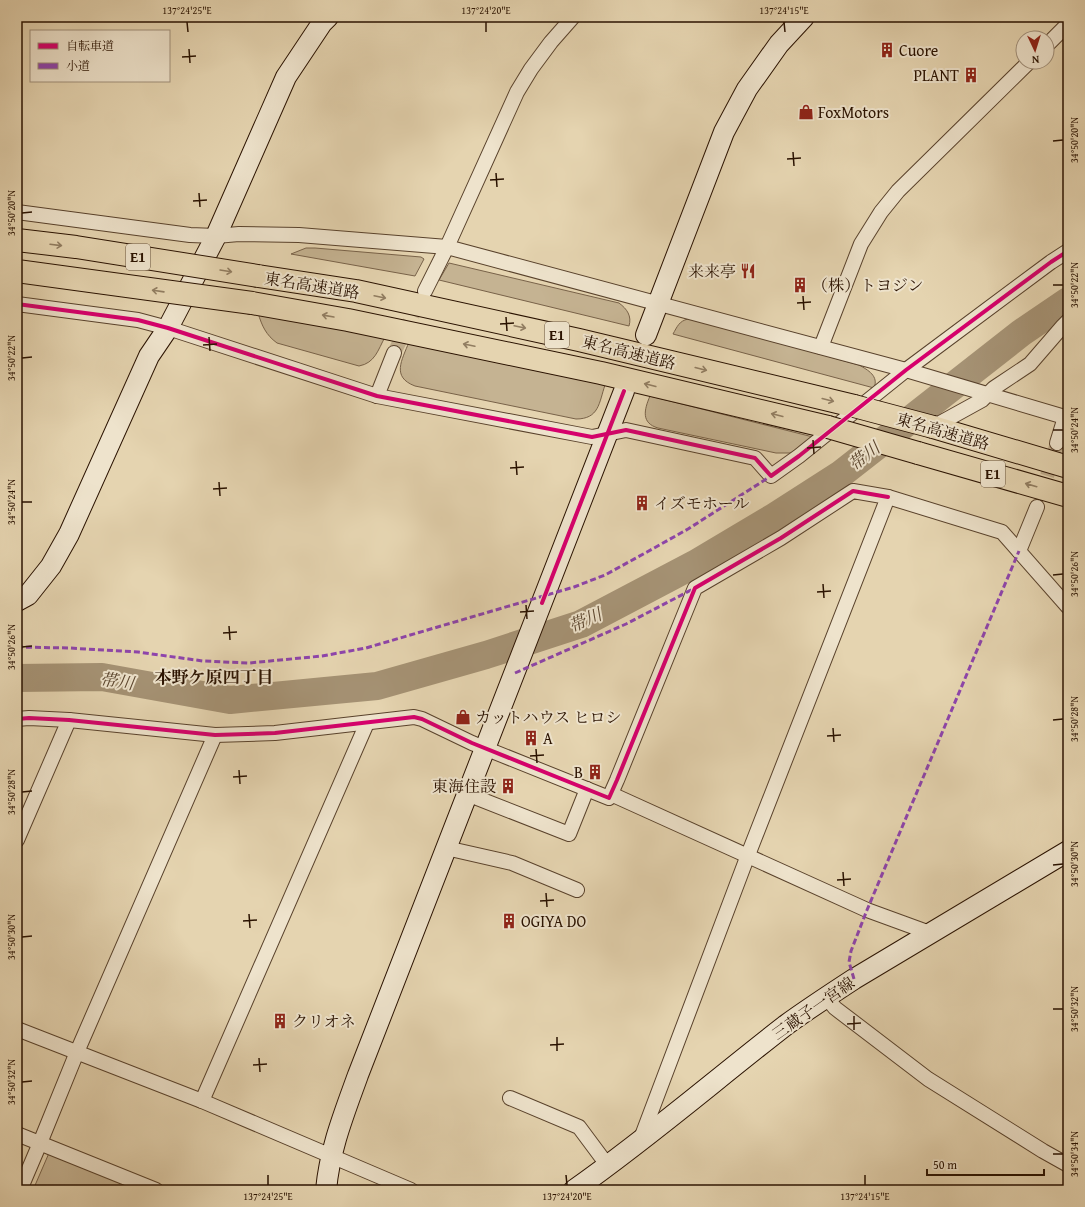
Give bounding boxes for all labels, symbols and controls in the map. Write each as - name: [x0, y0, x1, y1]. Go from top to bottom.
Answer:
- text: 137°24'25"E: [162, 3, 212, 18]
- text: 137°24'20"E: [461, 3, 511, 18]
- text: 137°24'15"E: [759, 3, 809, 18]
- legend: [30, 30, 170, 82]
- north arrow: [1015, 30, 1055, 70]
- text: 自転車道: [66, 37, 114, 54]
- place label: Cuore: [899, 38, 938, 62]
- building icon: Cuore: [878, 41, 896, 59]
- text: N: [1031, 52, 1040, 68]
- text: 小道: [66, 57, 90, 74]
- place label: PLANT: [913, 63, 959, 87]
- building icon: PLANT: [962, 66, 980, 84]
- place label: FoxMotors: [818, 100, 889, 124]
- shop icon: FoxMotors: [797, 103, 815, 121]
- text: 34°50'20"N: [1067, 117, 1082, 163]
- text: 34°50'20"N: [4, 190, 19, 236]
- one-way arrow: [49, 241, 62, 249]
- road number: E1: [126, 244, 150, 270]
- place label: 来来亭: [688, 259, 736, 283]
- restaurant icon: 来来亭: [739, 262, 757, 280]
- text: 34°50'22"N: [1067, 262, 1082, 308]
- street label: 東名高速道路: [263, 266, 361, 304]
- one-way arrow: [219, 267, 232, 275]
- place label: （株）トヨジン: [812, 273, 924, 297]
- building icon: （株）トヨジン: [791, 276, 809, 294]
- one-way arrow: [152, 287, 165, 295]
- one-way arrow: [373, 293, 386, 301]
- one-way arrow: [322, 312, 335, 320]
- road number: E1: [545, 322, 569, 348]
- one-way arrow: [513, 324, 526, 332]
- street label: 東名高速道路: [580, 329, 678, 375]
- text: 34°50'22"N: [4, 335, 19, 381]
- one-way arrow: [463, 341, 476, 349]
- one-way arrow: [695, 366, 708, 374]
- one-way arrow: [644, 380, 657, 388]
- one-way arrow: [821, 397, 834, 404]
- street label: 東名高速道路: [894, 406, 992, 456]
- text: 34°50'24"N: [1067, 407, 1082, 453]
- one-way arrow: [771, 411, 784, 418]
- water label: 帯川: [843, 434, 886, 476]
- road number: E1: [981, 461, 1005, 487]
- text: 34°50'24"N: [4, 479, 19, 525]
- one-way arrow: [1024, 481, 1037, 488]
- place label: イズモホール: [654, 491, 750, 515]
- building icon: イズモホール: [633, 494, 651, 512]
- text: 34°50'26"N: [1067, 551, 1082, 597]
- water label: 帯川: [564, 600, 607, 638]
- text: 34°50'26"N: [4, 624, 19, 670]
- district label: 本野ケ原四丁目: [155, 664, 274, 689]
- water label: 帯川: [98, 666, 138, 696]
- text: 34°50'28"N: [1067, 696, 1082, 742]
- place label: カットハウス ヒロシ: [475, 705, 622, 729]
- shop icon: カットハウス ヒロシ: [454, 708, 472, 726]
- place label: A: [543, 726, 553, 750]
- building icon: A: [522, 729, 540, 747]
- place label: B: [574, 760, 583, 784]
- building icon: B: [586, 763, 604, 781]
- text: 34°50'28"N: [4, 769, 19, 815]
- place label: 東海住設: [432, 774, 496, 798]
- building icon: 東海住設: [499, 777, 517, 795]
- text: 34°50'30"N: [1067, 841, 1082, 887]
- place label: OGIYA DO: [521, 909, 586, 933]
- building icon: OGIYA DO: [500, 912, 518, 930]
- text: 34°50'30"N: [4, 914, 19, 960]
- street label: 三蔵子一宮線: [767, 971, 859, 1045]
- text: 34°50'32"N: [1067, 986, 1082, 1032]
- place label: クリオネ: [292, 1009, 356, 1033]
- building icon: クリオネ: [271, 1012, 289, 1030]
- text: 34°50'32"N: [4, 1059, 19, 1105]
- text: 34°50'34"N: [1067, 1131, 1082, 1177]
- scale bar: [927, 1151, 1044, 1177]
- text: 50 m: [933, 1156, 957, 1173]
- text: 137°24'25"E: [243, 1189, 293, 1204]
- text: 137°24'20"E: [542, 1189, 592, 1204]
- text: 137°24'15"E: [840, 1189, 890, 1204]

